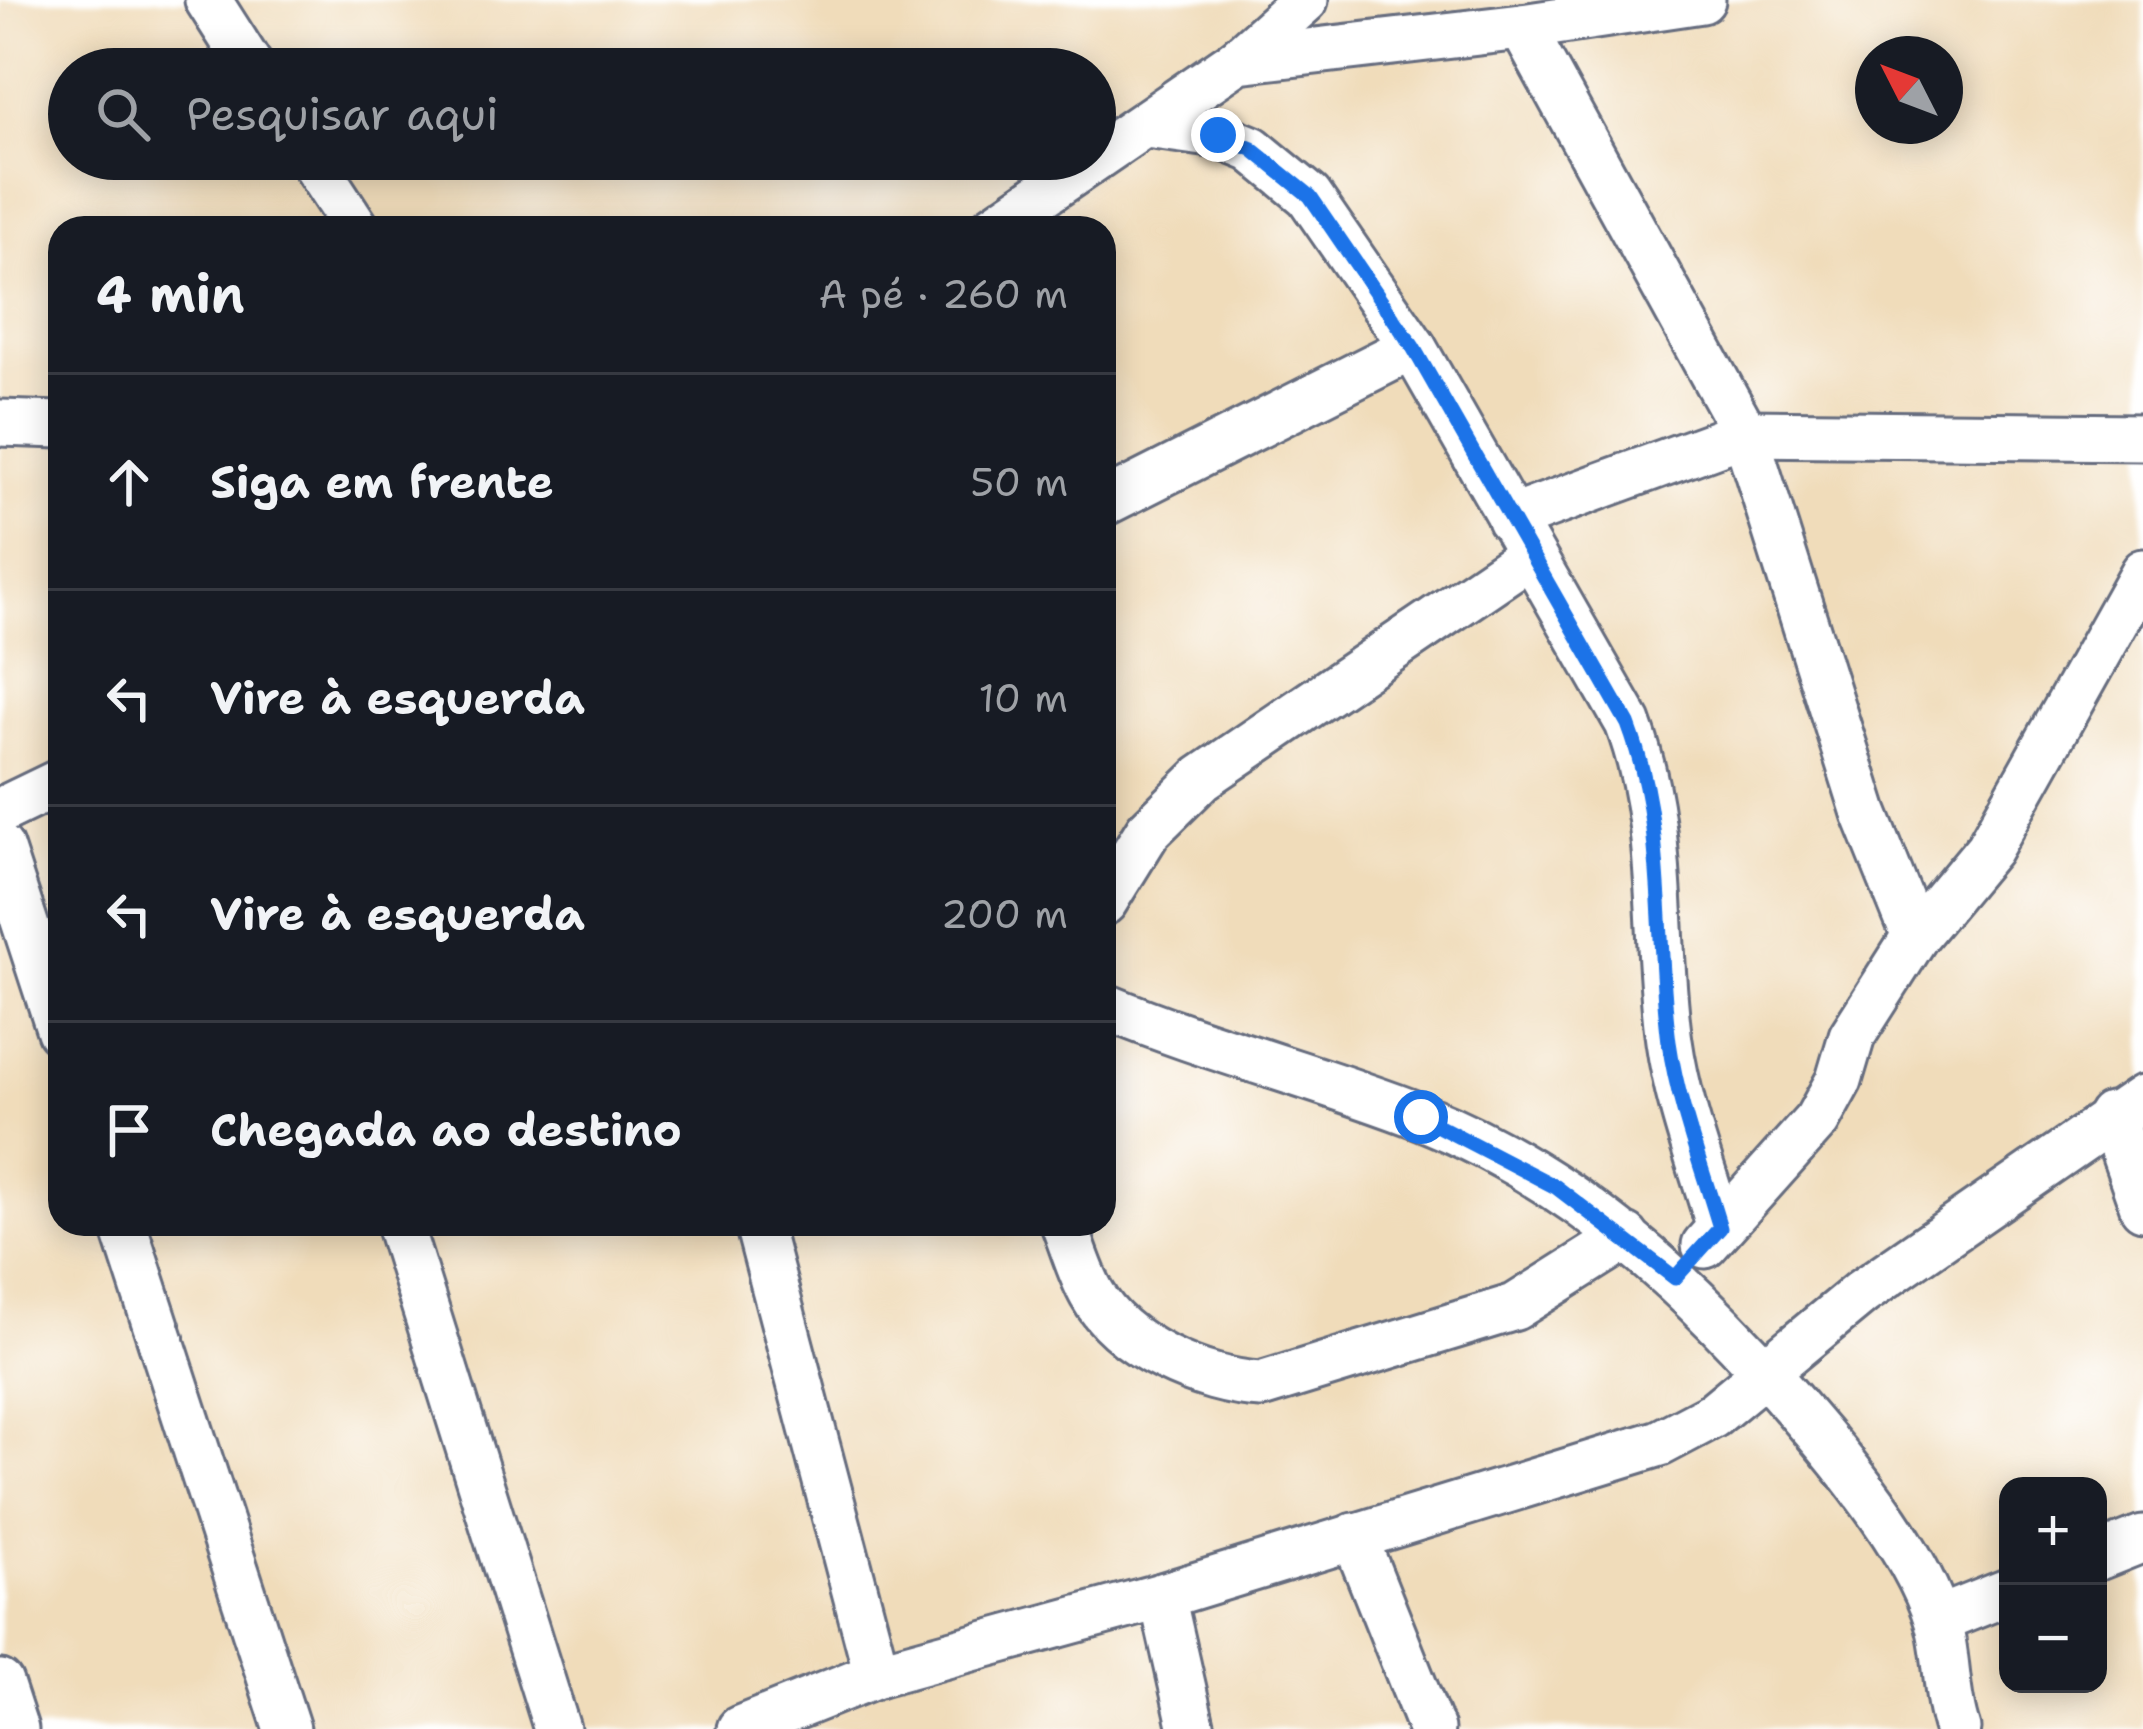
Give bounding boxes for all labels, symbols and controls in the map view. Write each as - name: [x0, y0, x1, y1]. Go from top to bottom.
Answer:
- north arrow: [1855, 36, 1963, 144]
- search box: [48, 48, 1116, 180]
- icon: search: [90, 81, 156, 147]
- text: Pesquisar aqui: [186, 84, 499, 144]
- route end: [1191, 108, 1245, 162]
- text: 4 min: [96, 260, 245, 328]
- text: A pé · 260 m: [819, 268, 1068, 320]
- icon: ahead: [96, 449, 162, 515]
- text: Siga em frente: [210, 452, 554, 512]
- text: 50 m: [970, 456, 1068, 508]
- icon: left: [96, 665, 162, 731]
- text: Vire à esquerda: [210, 668, 585, 728]
- text: 10 m: [979, 672, 1068, 724]
- icon: left: [96, 881, 162, 947]
- text: Vire à esquerda: [210, 884, 585, 944]
- text: 200 m: [941, 888, 1068, 940]
- route start: [1394, 1090, 1448, 1144]
- icon: arrive: [96, 1097, 162, 1163]
- text: Chegada ao destino: [210, 1100, 682, 1160]
- map controls: [1999, 1477, 2107, 1693]
- button: +: [1999, 1477, 2107, 1585]
- button: −: [1999, 1585, 2107, 1693]

